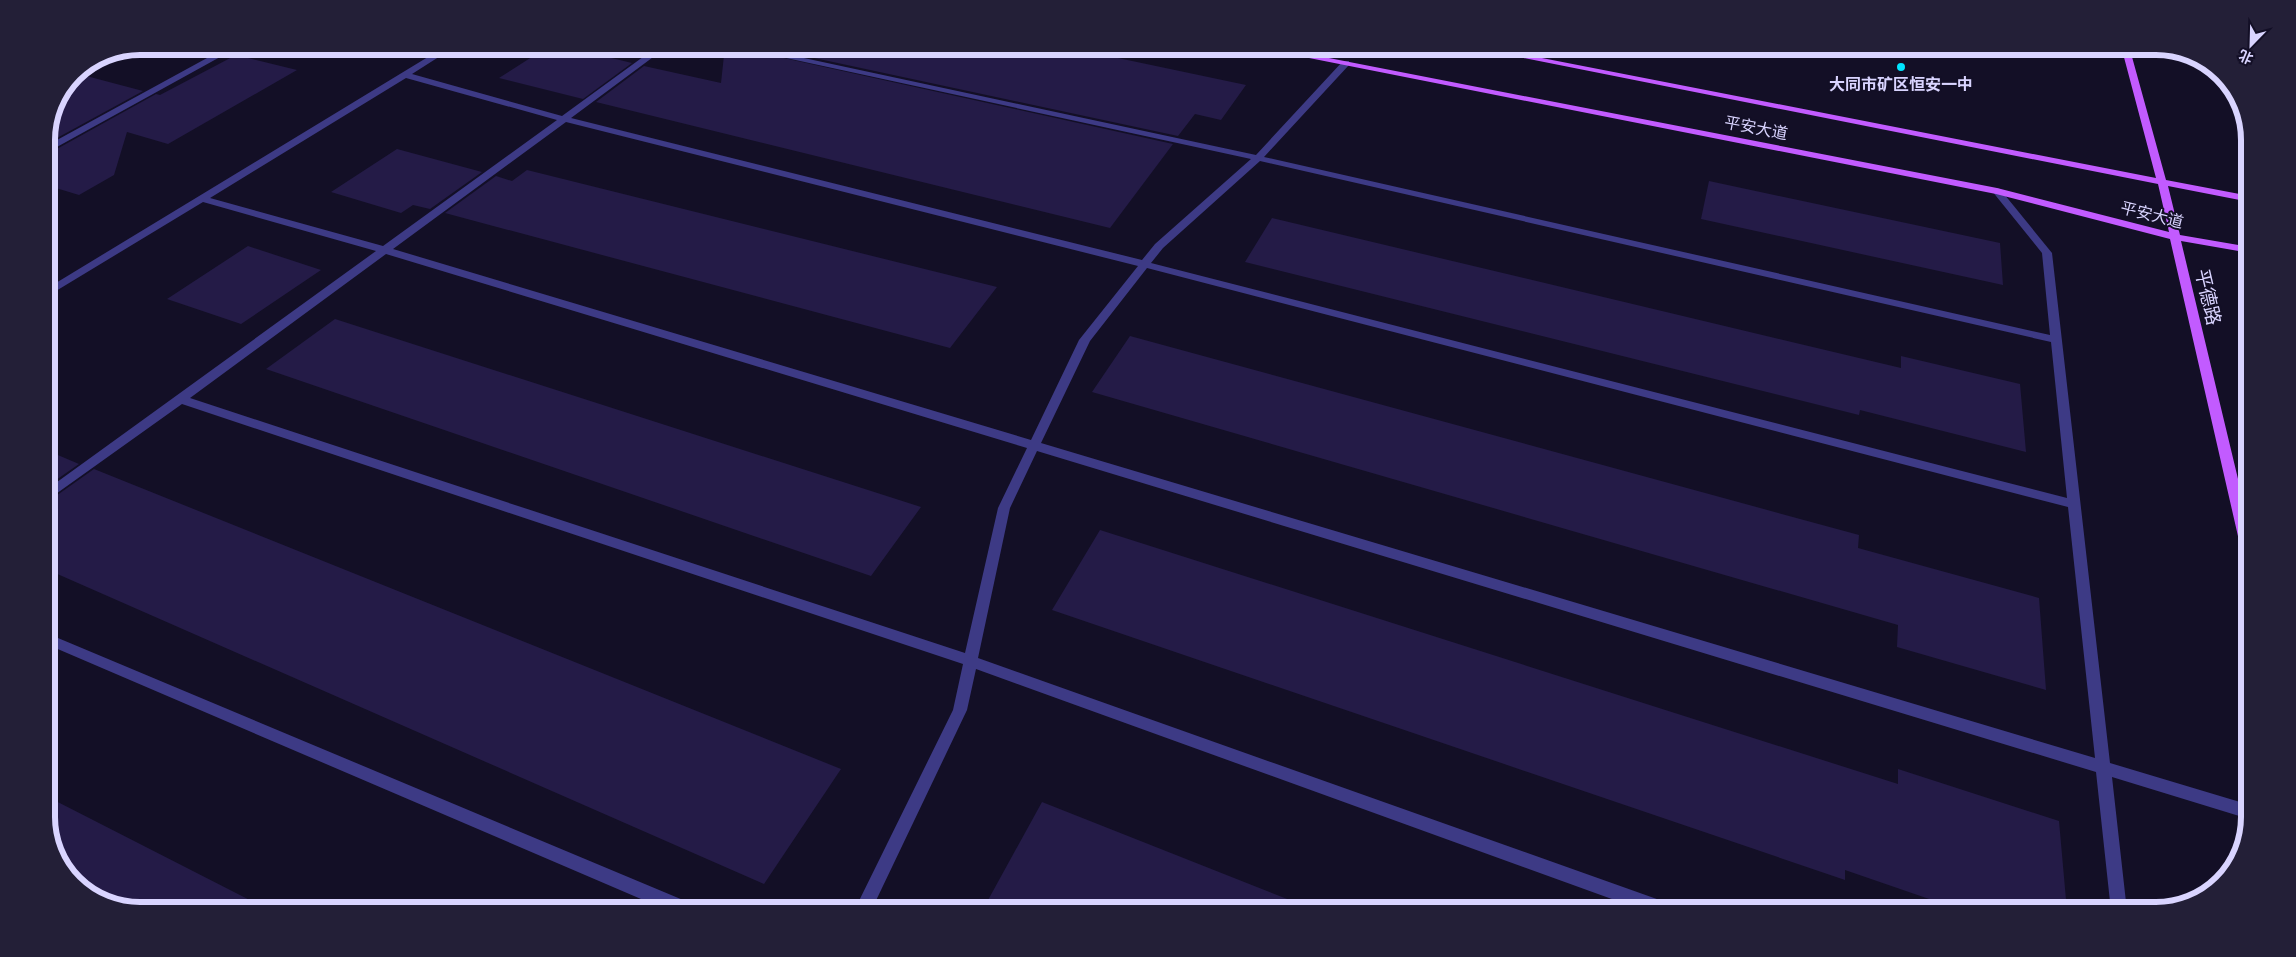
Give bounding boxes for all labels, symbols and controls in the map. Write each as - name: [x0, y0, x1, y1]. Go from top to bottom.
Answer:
- north arrow: [2226, 20, 2276, 70]
- text: 北: [2236, 46, 2256, 68]
- marker: 大同市矿区恒安一中: [1895, 61, 1907, 73]
- place label: 大同市矿区恒安一中: [1829, 75, 1973, 94]
- street label: 平安大道: [1723, 113, 1789, 143]
- street label: 平安大道: [2119, 198, 2185, 232]
- street label: 平德路: [2190, 267, 2226, 327]

